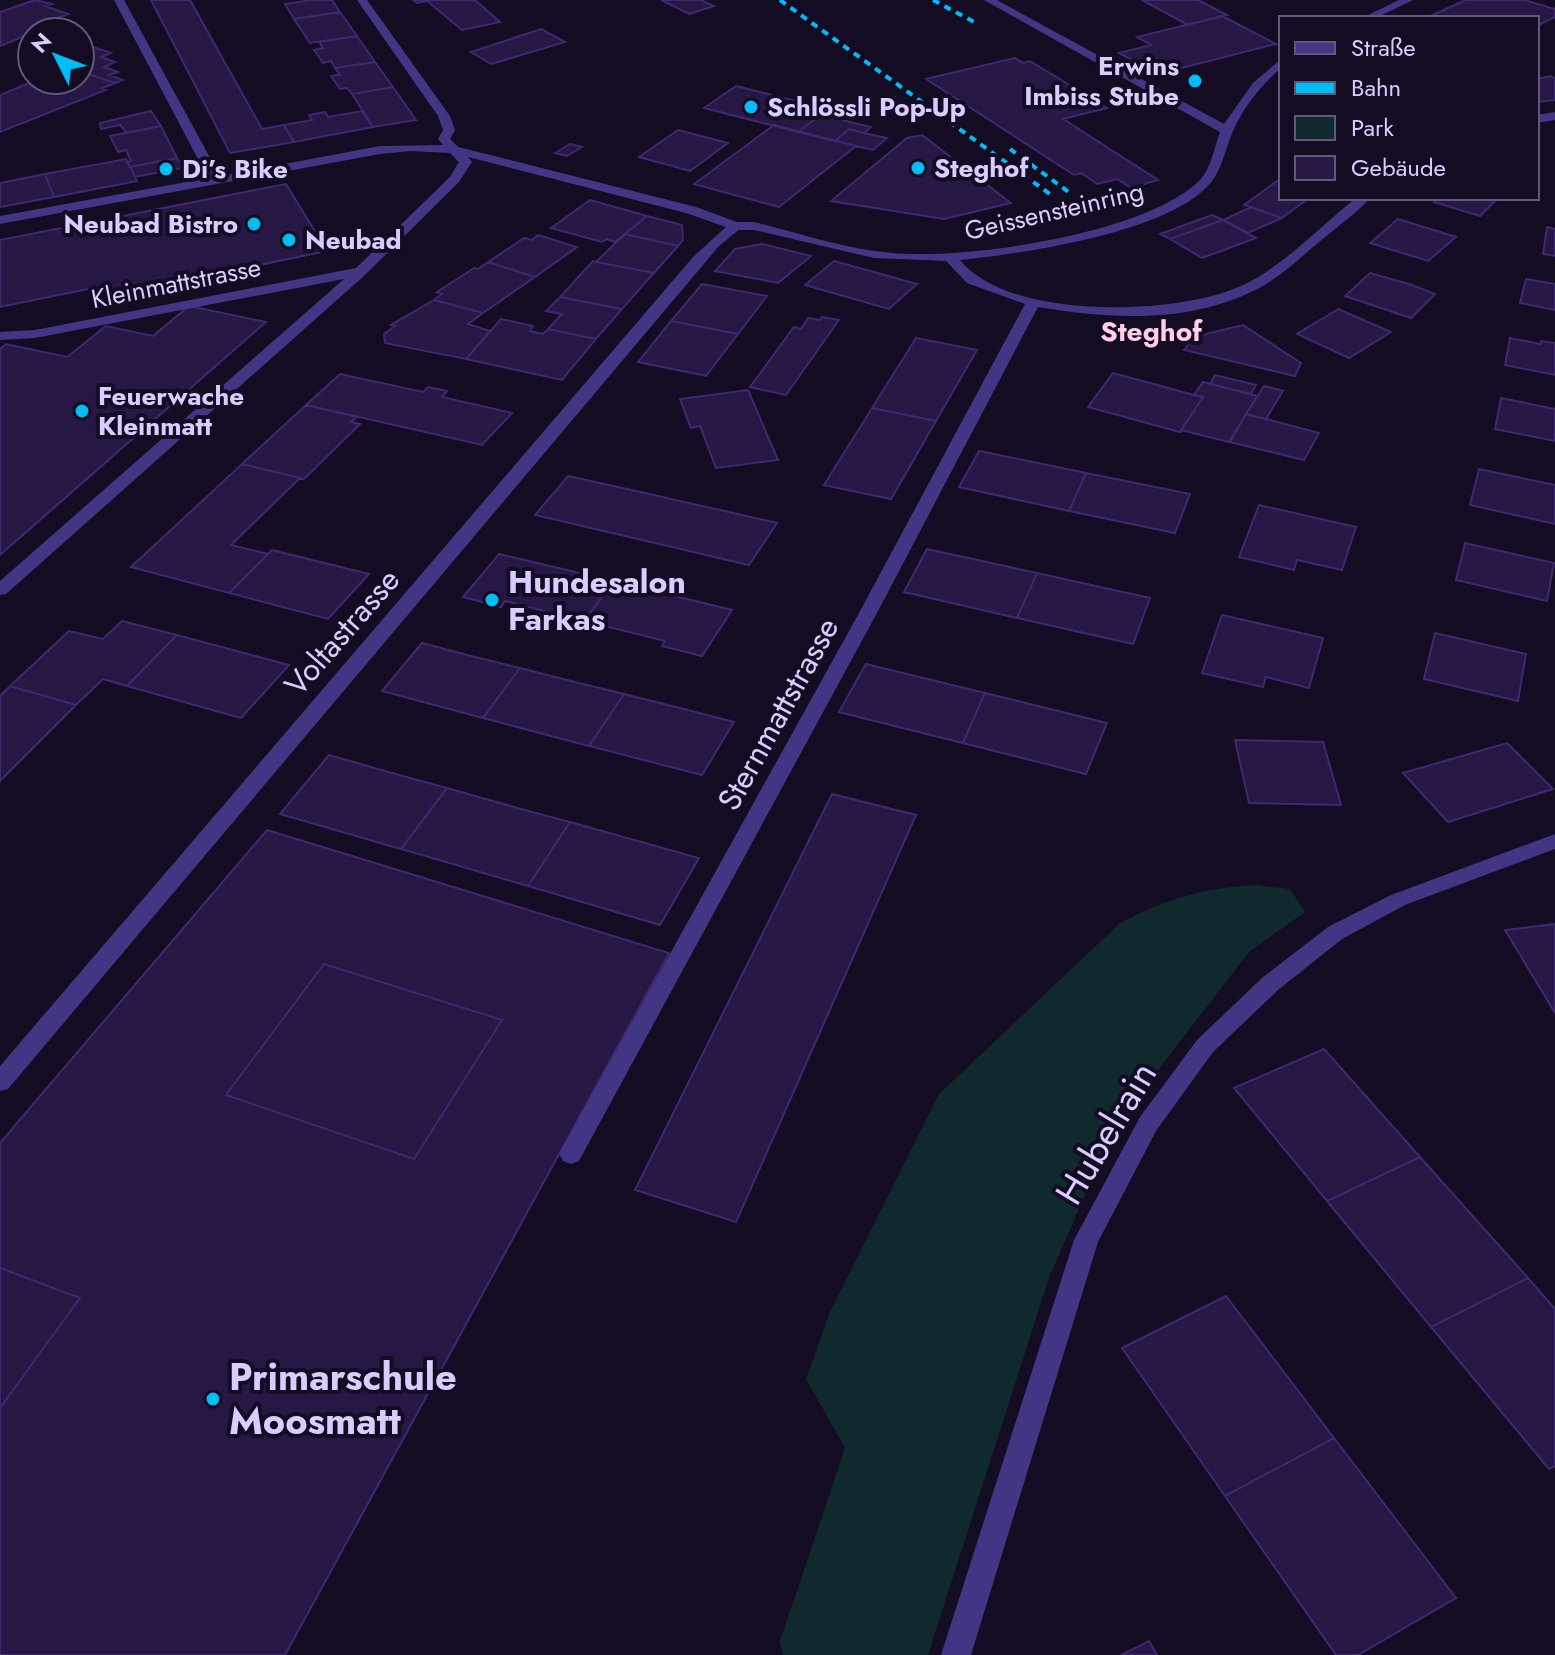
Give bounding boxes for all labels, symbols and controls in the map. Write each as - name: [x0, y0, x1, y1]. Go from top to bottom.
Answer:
- north arrow: [16, 16, 96, 96]
- legend: [1279, 16, 1539, 200]
- text: N: [23, 25, 59, 60]
- text: Straße: [1351, 30, 1416, 65]
- place label: Erwins Imbiss Stube: [1024, 47, 1179, 115]
- text: Bahn: [1351, 70, 1401, 105]
- marker: Erwins Imbiss Stube: [1186, 72, 1204, 90]
- place label: Schlössli Pop-Up: [767, 88, 966, 126]
- marker: Schlössli Pop-Up: [742, 98, 760, 116]
- text: Park: [1351, 110, 1394, 145]
- place label: Steghof: [934, 149, 1029, 187]
- place label: Di’s Bike: [182, 150, 288, 188]
- text: Gebäude: [1351, 150, 1446, 185]
- marker: Steghof: [909, 159, 927, 177]
- marker: Di’s Bike: [157, 160, 175, 178]
- street label: Geissensteinring: [961, 172, 1147, 250]
- place label: Neubad Bistro: [63, 205, 238, 243]
- marker: Neubad Bistro: [245, 215, 263, 233]
- place label: Neubad: [305, 221, 402, 259]
- marker: Neubad: [280, 231, 298, 249]
- street label: Kleinmattstrasse: [88, 248, 264, 318]
- district label: Steghof: [1100, 311, 1203, 352]
- place label: Feuerwache Kleinmatt: [98, 377, 244, 445]
- marker: Feuerwache Kleinmatt: [73, 402, 91, 420]
- street label: Voltastrasse: [274, 558, 410, 706]
- place label: Hundesalon Farkas: [508, 559, 686, 642]
- marker: Hundesalon Farkas: [483, 591, 501, 609]
- street label: Sternmattstrasse: [706, 609, 850, 819]
- street label: Hubelrain: [1041, 1051, 1170, 1215]
- place label: Primarschule Moosmatt: [229, 1349, 457, 1448]
- marker: Primarschule Moosmatt: [204, 1390, 222, 1408]

